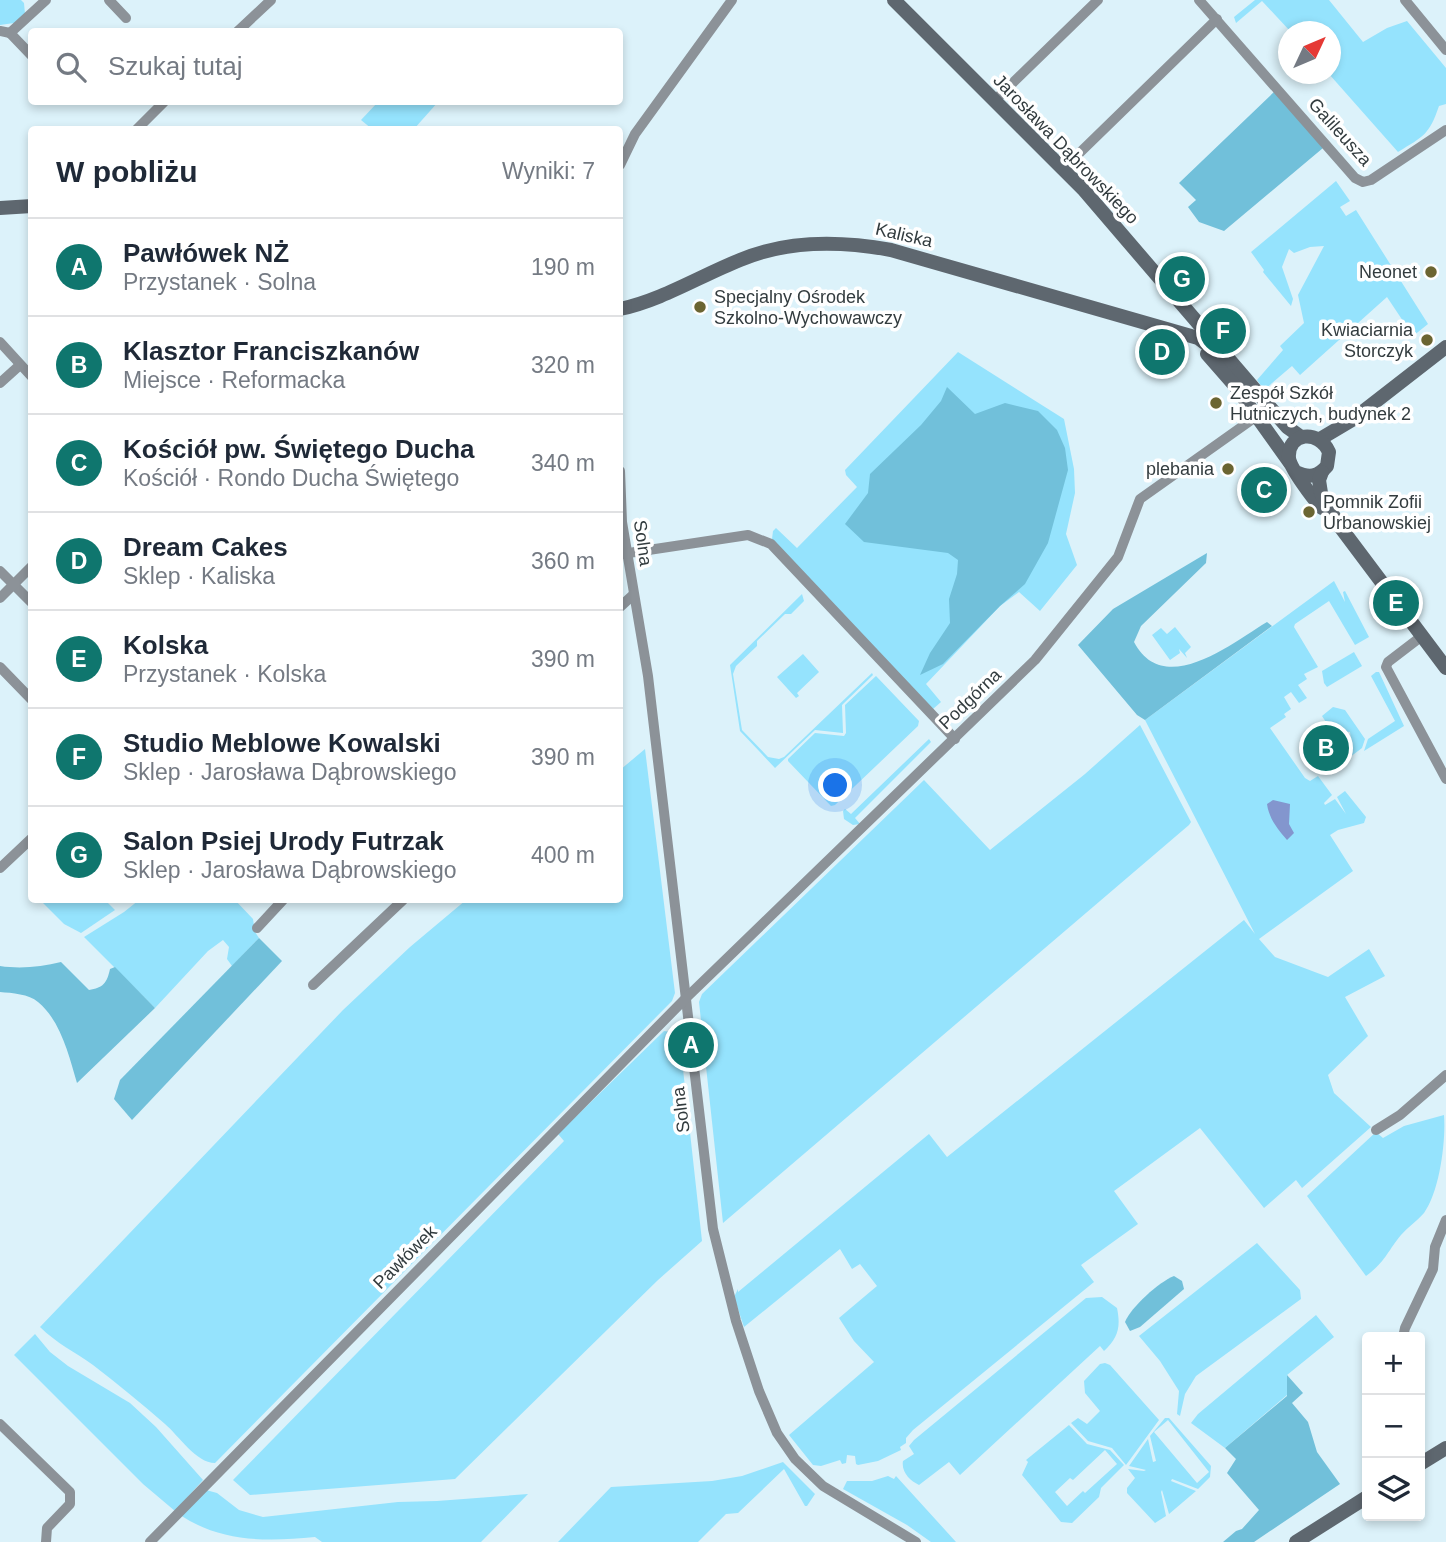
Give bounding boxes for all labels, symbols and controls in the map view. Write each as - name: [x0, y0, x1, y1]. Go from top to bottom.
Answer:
- north arrow: [1278, 21, 1341, 84]
- search box: [28, 28, 623, 105]
- icon: search: [52, 48, 90, 86]
- text: Szukaj tutaj: [108, 51, 242, 81]
- street label: Jarosława Dąbrowskiego: [989, 70, 1143, 228]
- street label: Galileusza: [1304, 94, 1376, 171]
- text: W pobliżu: [56, 155, 198, 188]
- text: Wyniki: 7: [502, 158, 595, 184]
- street label: Kaliska: [873, 219, 935, 251]
- text: Pawłówek NŻ: [123, 238, 289, 268]
- pin: G: [1159, 253, 1205, 305]
- text: A: [71, 254, 87, 280]
- text: 190 m: [531, 254, 595, 280]
- place label: Neonet: [1359, 262, 1417, 282]
- marker: Neonet: [1423, 264, 1439, 280]
- text: Przystanek · Solna: [123, 269, 316, 295]
- place label: Specjalny Ośrodek Szkolno-Wychowawczy: [714, 287, 902, 328]
- marker: Specjalny Ośrodek Szkolno-Wychowawczy: [692, 299, 708, 315]
- pin: F: [1200, 305, 1246, 357]
- place label: Kwiaciarnia Storczyk: [1321, 320, 1414, 361]
- pin: D: [1139, 326, 1185, 378]
- marker: Kwiaciarnia Storczyk: [1419, 332, 1435, 348]
- text: Klasztor Franciszkanów: [123, 336, 419, 366]
- text: B: [71, 352, 87, 378]
- text: 320 m: [531, 352, 595, 378]
- text: Miejsce · Reformacka: [123, 367, 345, 393]
- place label: Zespół Szkół Hutniczych, budynek 2: [1230, 383, 1411, 424]
- marker: Zespół Szkół Hutniczych, budynek 2: [1208, 395, 1224, 411]
- text: Kościół pw. Świętego Ducha: [123, 434, 475, 464]
- text: C: [71, 450, 87, 476]
- text: 340 m: [531, 450, 595, 476]
- place label: plebania: [1146, 459, 1215, 479]
- marker: plebania: [1220, 461, 1236, 477]
- pin: C: [1241, 464, 1287, 516]
- text: Kościół · Rondo Ducha Świętego: [123, 465, 459, 491]
- place label: Pomnik Zofii Urbanowskiej: [1323, 492, 1431, 533]
- marker: Pomnik Zofii Urbanowskiej: [1301, 504, 1317, 520]
- street label: Solna: [630, 519, 656, 568]
- text: Dream Cakes: [123, 532, 288, 562]
- text: D: [71, 548, 87, 574]
- text: 360 m: [531, 548, 595, 574]
- text: Sklep · Kaliska: [123, 563, 275, 589]
- pin: E: [1373, 577, 1419, 629]
- text: Kolska: [123, 630, 208, 660]
- text: E: [71, 646, 87, 672]
- text: 390 m: [531, 646, 595, 672]
- text: Przystanek · Kolska: [123, 661, 326, 687]
- street label: Podgórna: [935, 664, 1006, 733]
- pin: B: [1303, 722, 1349, 774]
- text: Studio Meblowe Kowalski: [123, 728, 441, 758]
- text: F: [72, 744, 86, 770]
- text: 390 m: [531, 744, 595, 770]
- text: Sklep · Jarosława Dąbrowskiego: [123, 759, 457, 785]
- your location: [818, 768, 852, 802]
- text: Salon Psiej Urody Futrzak: [123, 826, 444, 856]
- text: G: [70, 842, 88, 868]
- text: 400 m: [531, 842, 595, 868]
- text: Sklep · Jarosława Dąbrowskiego: [123, 857, 457, 883]
- pin: A: [668, 1019, 714, 1071]
- street label: Solna: [668, 1085, 694, 1134]
- street label: Pawłówek: [369, 1221, 441, 1293]
- map controls: [1362, 1332, 1425, 1521]
- button: +: [1362, 1332, 1425, 1395]
- button: −: [1362, 1395, 1425, 1458]
- button: layers: [1362, 1458, 1425, 1521]

